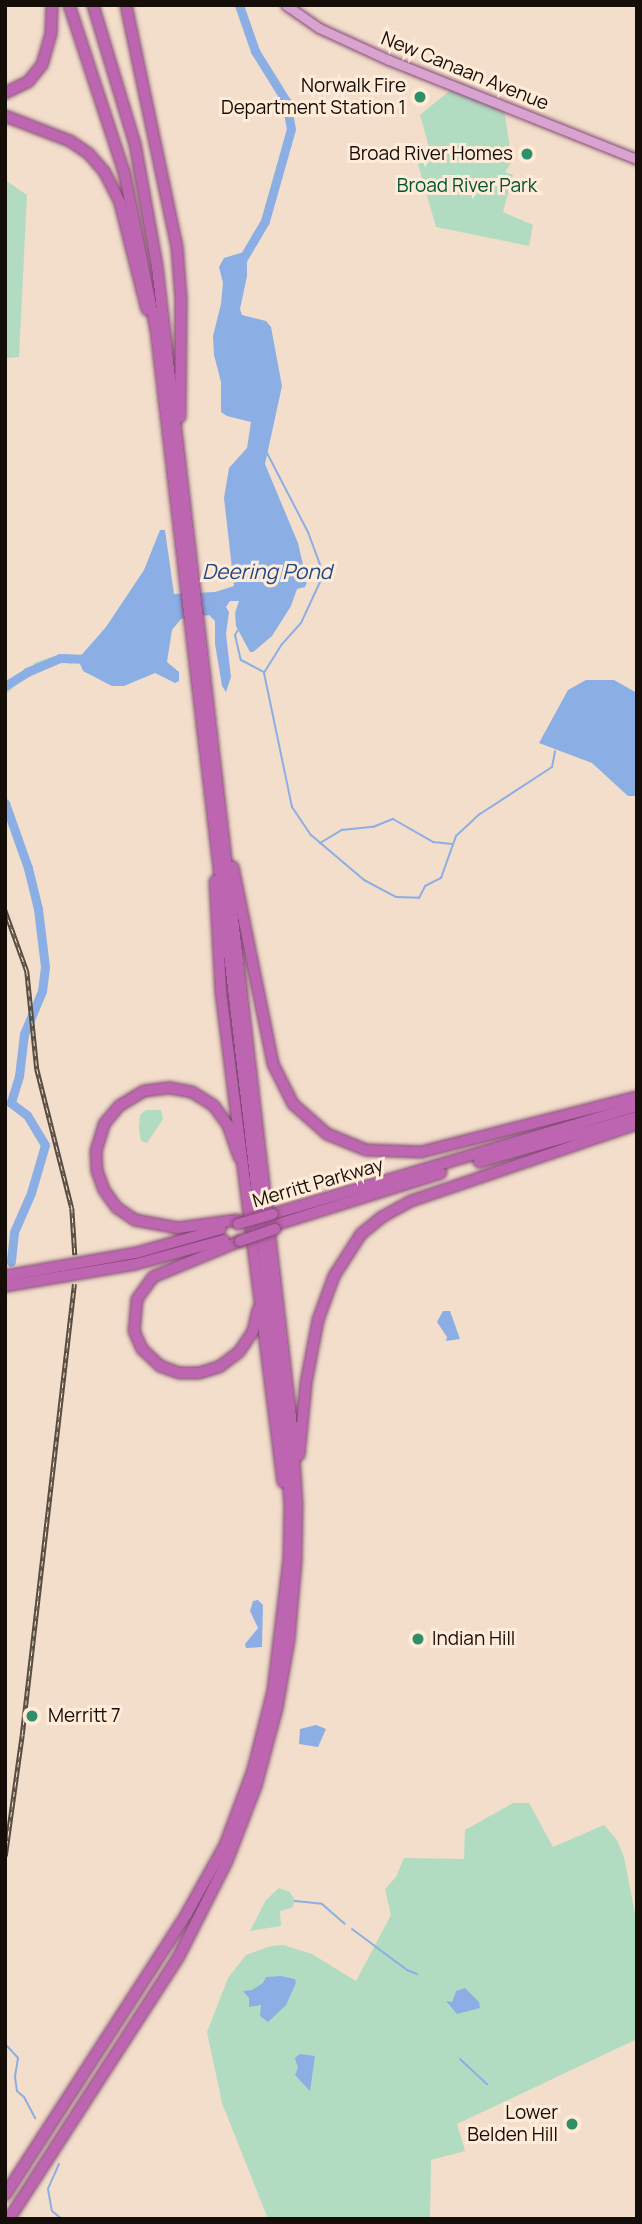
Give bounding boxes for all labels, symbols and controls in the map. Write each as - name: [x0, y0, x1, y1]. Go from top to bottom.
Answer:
- street label: New Canaan Avenue: [378, 27, 552, 115]
- place label: Norwalk Fire Department Station 1: [221, 75, 406, 119]
- marker: Norwalk Fire Department Station 1: [412, 89, 428, 105]
- place label: Broad River Homes: [349, 143, 513, 165]
- marker: Broad River Homes: [519, 146, 535, 162]
- park label: Broad River Park: [397, 175, 537, 197]
- water label: Deering Pond: [202, 558, 332, 584]
- street label: Merritt Parkway: [250, 1153, 386, 1213]
- place label: Indian Hill: [432, 1628, 515, 1650]
- marker: Indian Hill: [410, 1631, 426, 1647]
- place label: Merritt 7: [48, 1705, 121, 1727]
- marker: Merritt 7: [22, 1706, 42, 1726]
- place label: Lower Belden Hill: [467, 2102, 558, 2146]
- marker: Lower Belden Hill: [564, 2116, 580, 2132]

